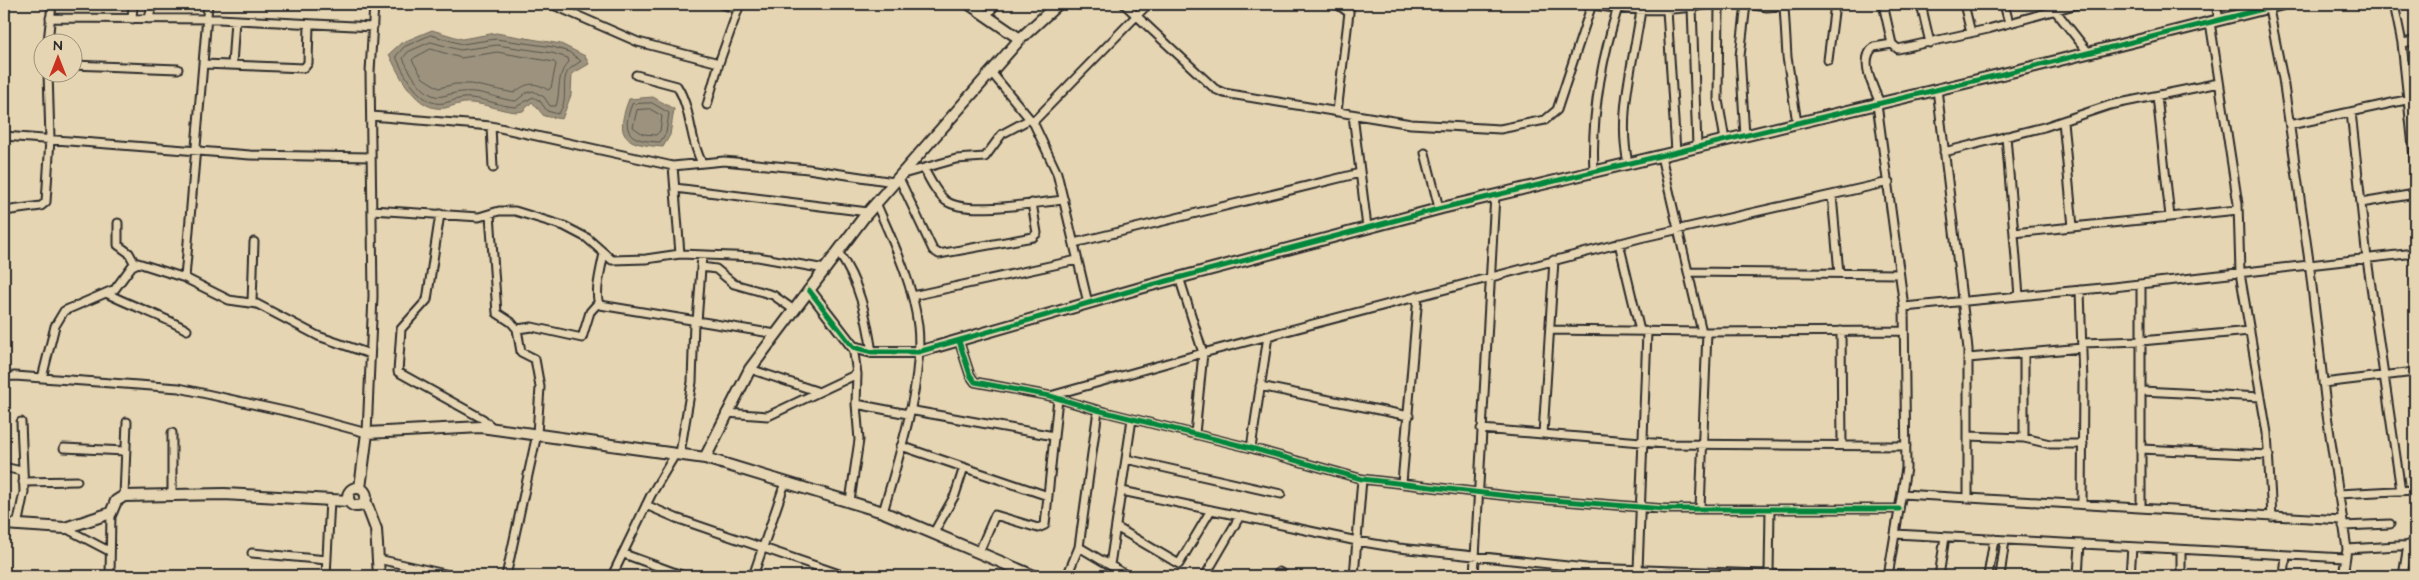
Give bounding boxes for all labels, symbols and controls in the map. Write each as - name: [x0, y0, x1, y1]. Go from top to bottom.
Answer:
- north arrow: [32, 32, 82, 82]
- text: N: [54, 36, 63, 56]

